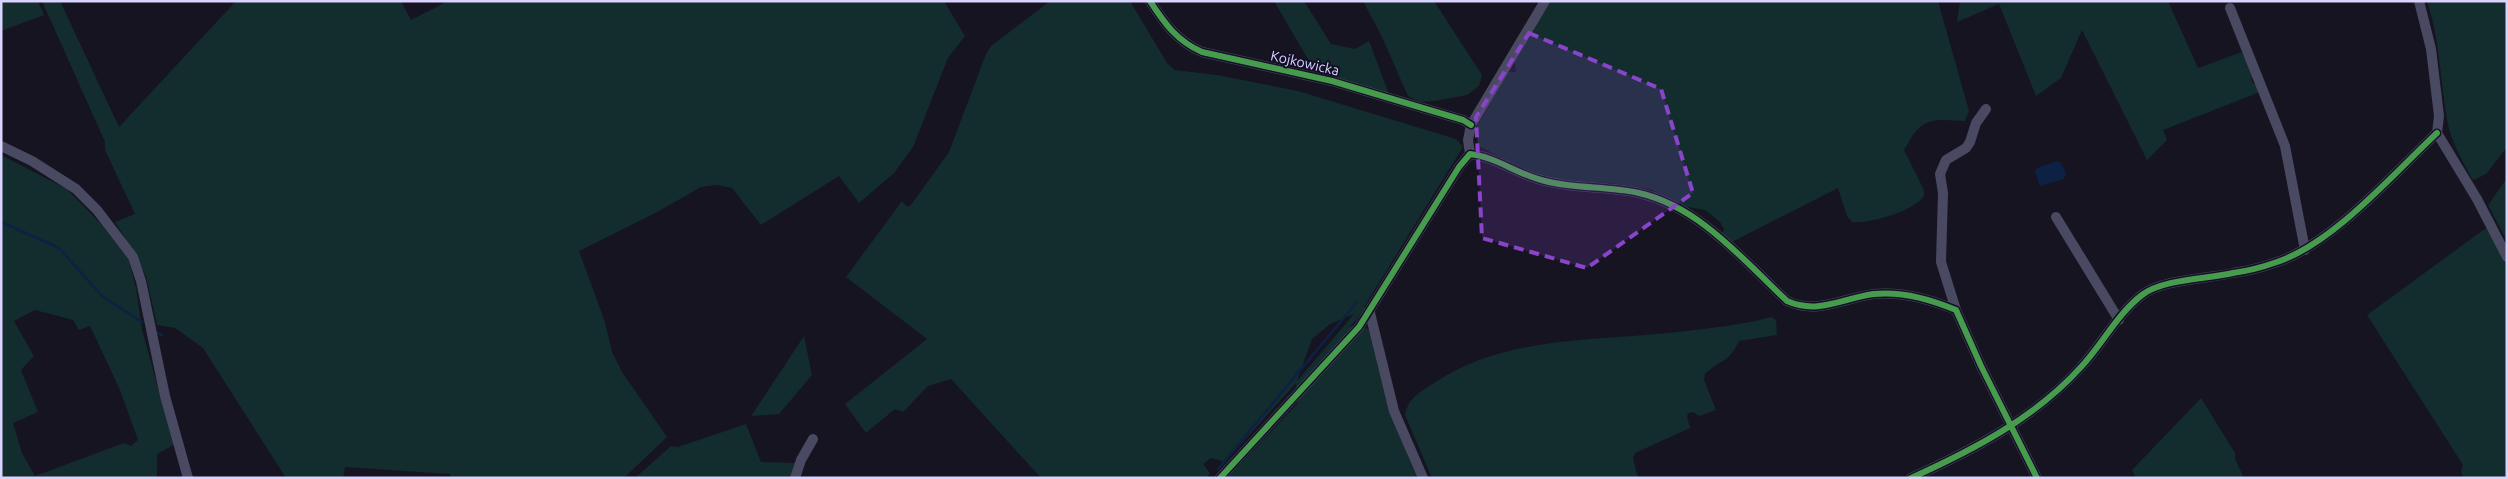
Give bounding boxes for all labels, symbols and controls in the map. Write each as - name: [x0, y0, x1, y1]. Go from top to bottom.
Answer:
- street label: Kojkowicka: [1269, 47, 1341, 79]

